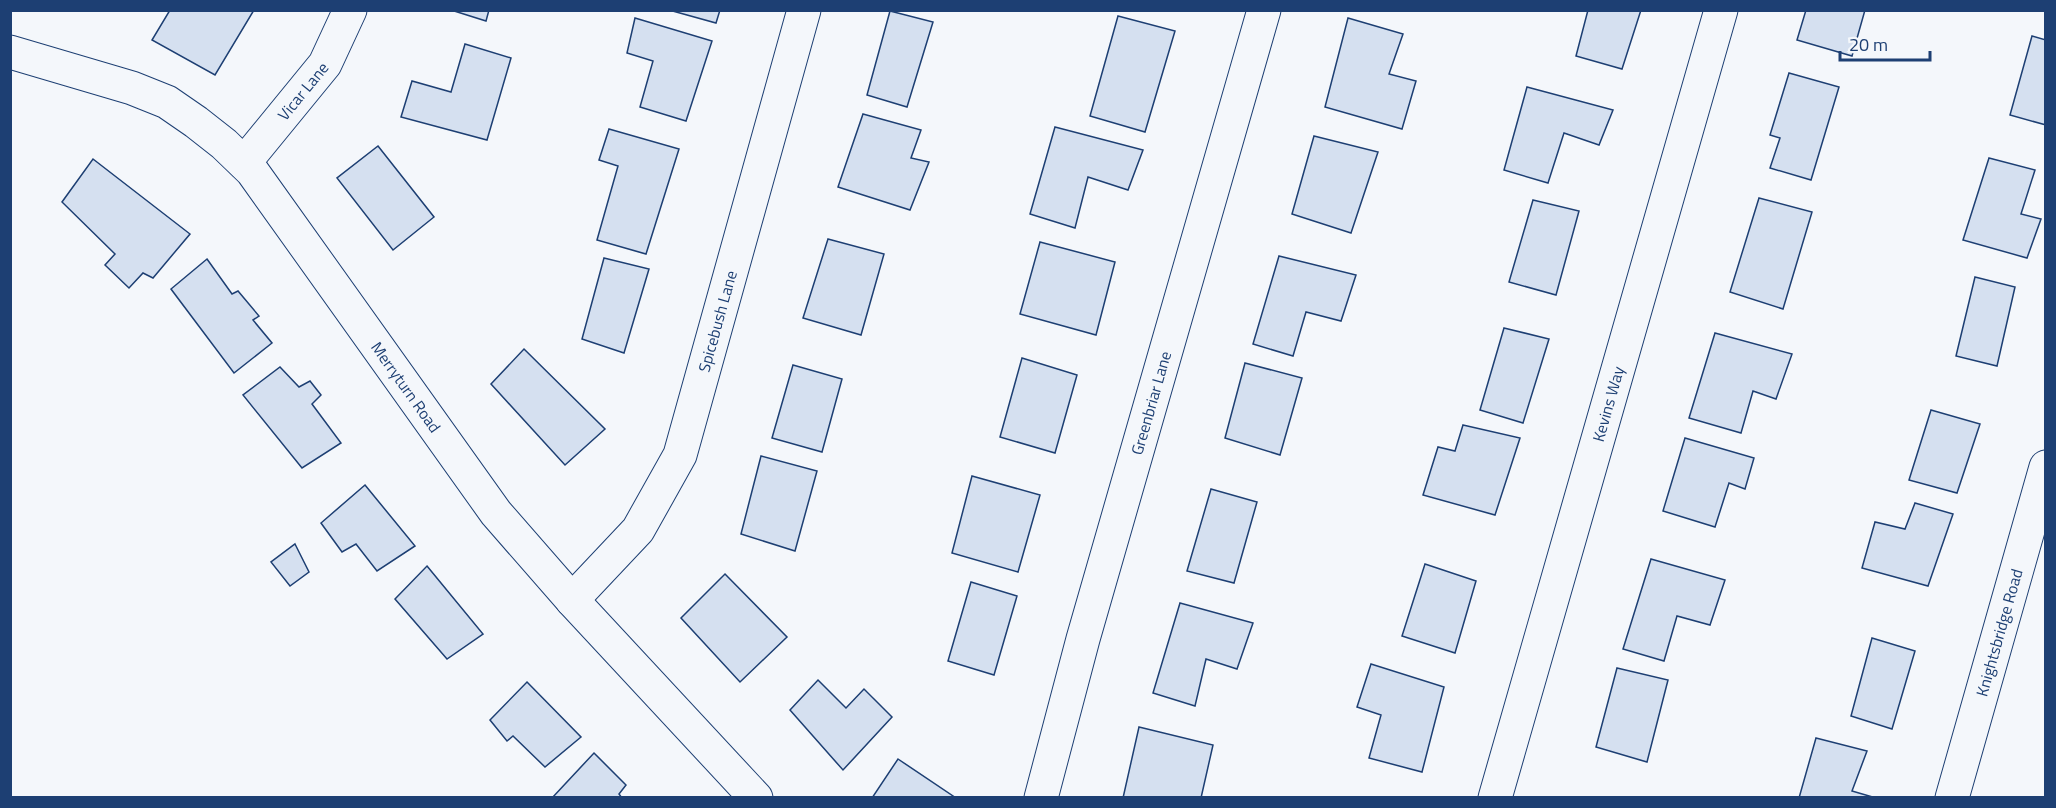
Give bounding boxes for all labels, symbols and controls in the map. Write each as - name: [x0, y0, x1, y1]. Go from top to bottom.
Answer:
- scale bar: [1840, 24, 1930, 62]
- text: 20 m: [1849, 31, 1888, 58]
- street label: Vicar Lane: [272, 57, 334, 125]
- street label: Spicebush Lane: [692, 268, 743, 375]
- street label: Merryturn Road: [365, 337, 447, 437]
- street label: Greenbriar Lane: [1125, 348, 1177, 458]
- street label: Kevins Way: [1586, 363, 1630, 444]
- street label: Knightsbridge Road: [1969, 566, 2028, 699]

